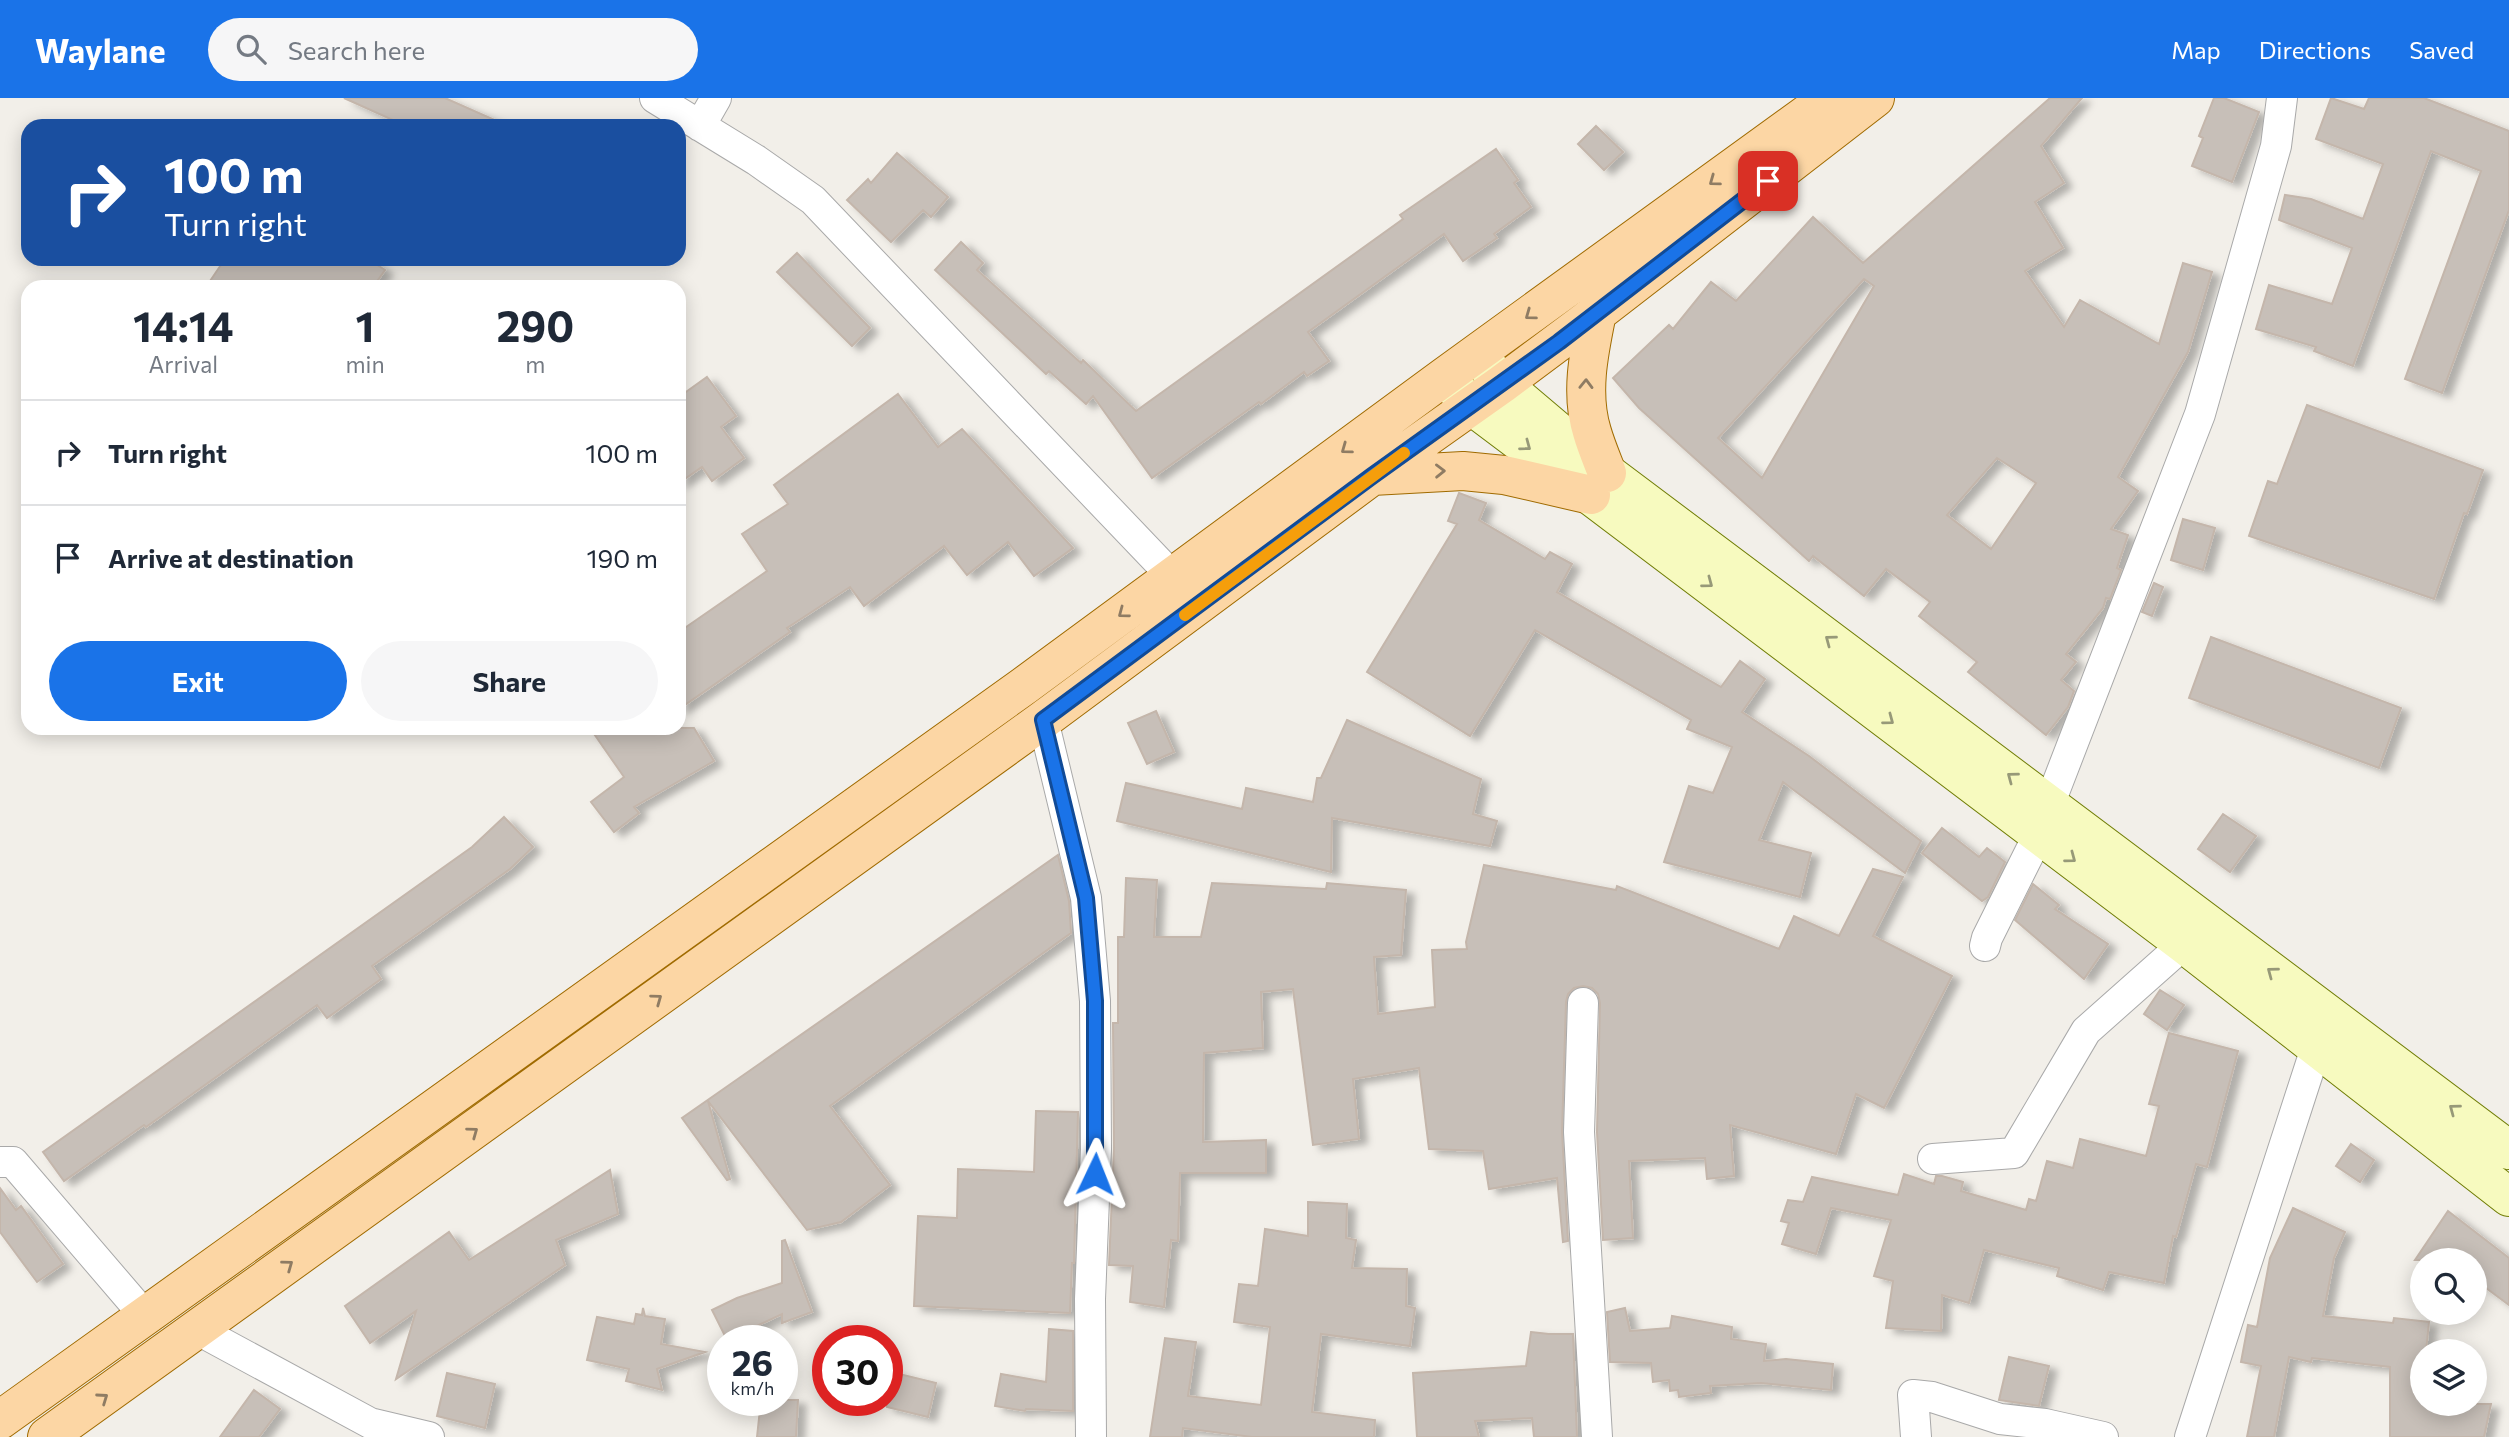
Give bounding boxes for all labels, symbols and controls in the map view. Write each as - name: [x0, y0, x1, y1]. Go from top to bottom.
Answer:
- search box: [208, 18, 698, 81]
- text: Waylane: [35, 29, 166, 70]
- icon: search: [232, 30, 270, 68]
- text: Search here: [288, 34, 425, 65]
- text: Map: [2171, 35, 2221, 64]
- text: Directions: [2259, 35, 2371, 64]
- text: Saved: [2409, 35, 2474, 64]
- text: 100 m: [164, 143, 303, 203]
- icon: right: [49, 147, 140, 238]
- pin: [1738, 151, 1798, 211]
- icon: arrive: [1749, 162, 1787, 200]
- one-way arrow: [1709, 173, 1722, 185]
- text: Turn right: [164, 203, 307, 243]
- text: 14:14: [133, 299, 234, 351]
- text: 1: [356, 299, 375, 351]
- text: 290: [497, 299, 574, 351]
- one-way arrow: [1525, 306, 1538, 319]
- text: Arrival: [148, 350, 218, 378]
- text: min: [346, 350, 385, 378]
- text: m: [525, 350, 545, 378]
- one-way arrow: [1579, 378, 1594, 389]
- icon: right: [49, 434, 87, 472]
- text: Turn right: [108, 437, 227, 468]
- text: 100 m: [585, 437, 658, 468]
- one-way arrow: [1519, 438, 1531, 451]
- one-way arrow: [1341, 440, 1354, 453]
- one-way arrow: [1434, 464, 1445, 479]
- icon: arrive: [49, 539, 87, 577]
- text: Arrive at destination: [108, 542, 354, 573]
- text: 190 m: [586, 542, 658, 573]
- one-way arrow: [1700, 575, 1713, 587]
- one-way arrow: [1118, 604, 1131, 617]
- one-way arrow: [1825, 636, 1838, 649]
- button: Exit: [49, 641, 347, 721]
- button: Share: [361, 641, 658, 721]
- one-way arrow: [1882, 712, 1894, 725]
- one-way arrow: [2007, 773, 2020, 785]
- one-way arrow: [2063, 850, 2075, 862]
- one-way arrow: [2268, 968, 2280, 981]
- one-way arrow: [649, 995, 662, 1007]
- one-way arrow: [2450, 1105, 2462, 1117]
- one-way arrow: [465, 1128, 478, 1140]
- position arrow: [1058, 1137, 1132, 1211]
- map controls: [2410, 1248, 2487, 1416]
- button: search: [2410, 1248, 2487, 1325]
- one-way arrow: [280, 1261, 293, 1273]
- speed limit sign: 30: [812, 1325, 903, 1416]
- button: layers: [2410, 1339, 2487, 1416]
- text: 26: [732, 1340, 773, 1383]
- text: km/h: [731, 1377, 774, 1399]
- one-way arrow: [95, 1393, 108, 1406]

